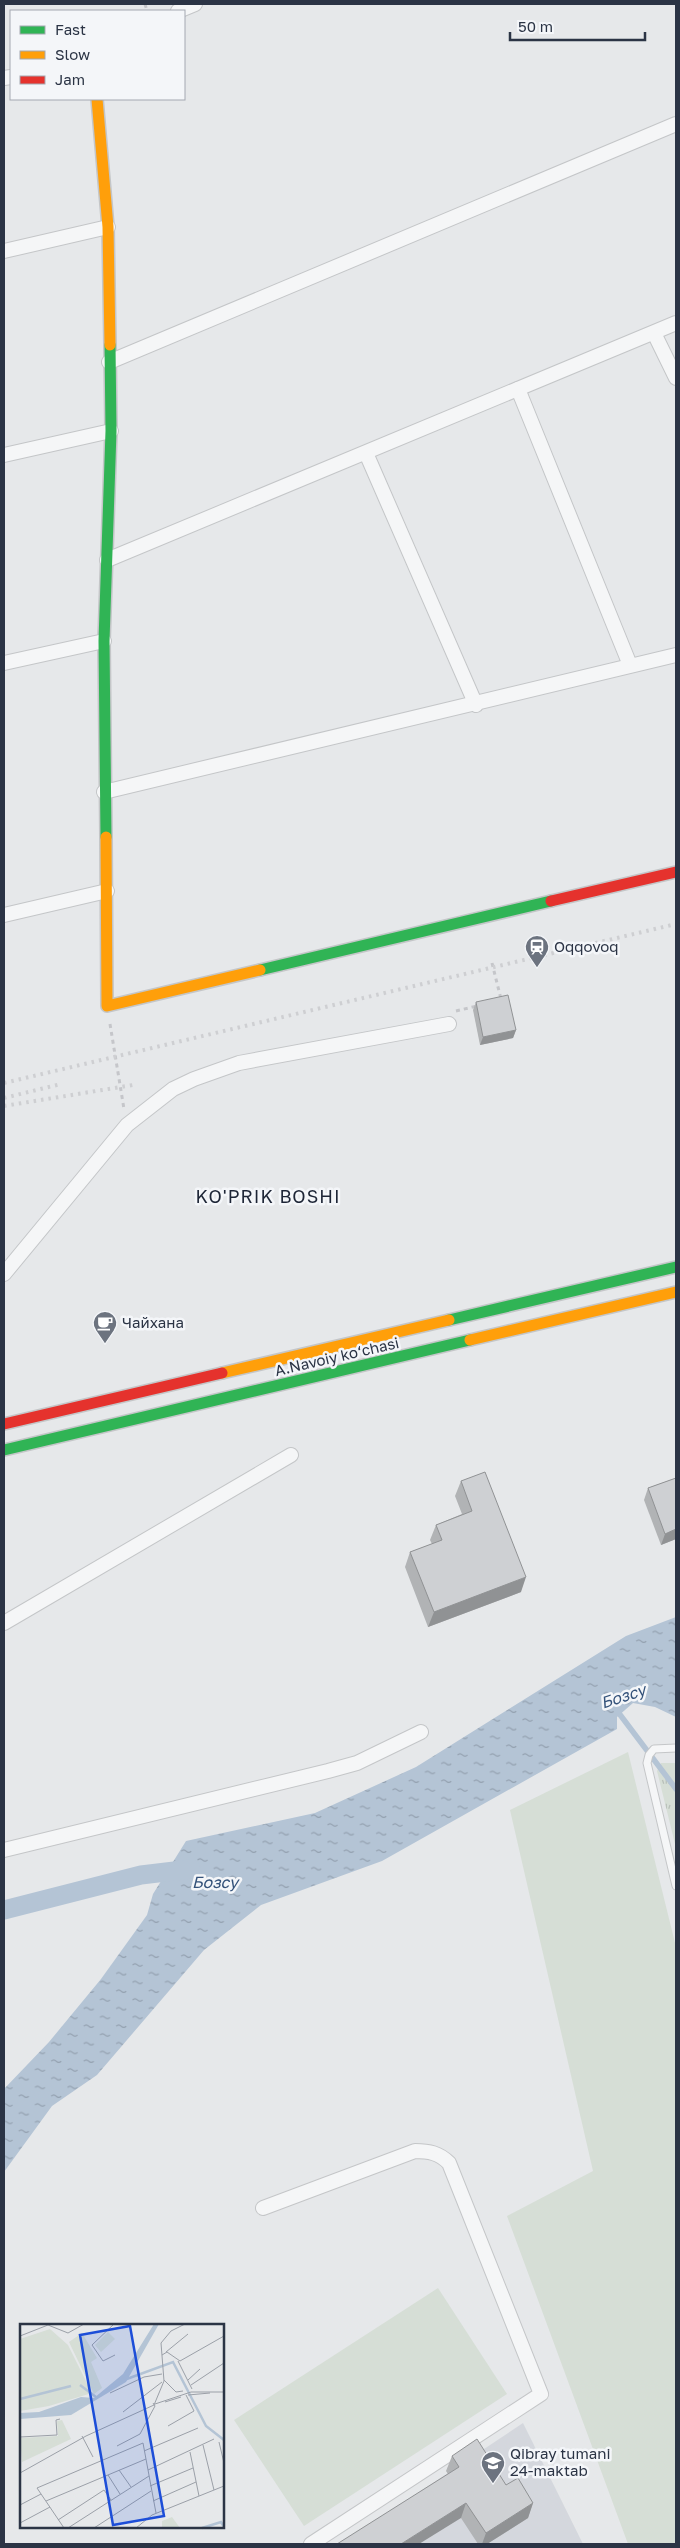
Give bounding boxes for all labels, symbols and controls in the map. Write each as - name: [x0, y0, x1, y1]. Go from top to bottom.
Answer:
- legend: [10, 10, 185, 100]
- scale bar: [510, 10, 645, 42]
- text: 50 m: [518, 17, 553, 35]
- text: Fast: [55, 20, 86, 38]
- text: Slow: [55, 45, 90, 63]
- text: Jam: [55, 70, 85, 88]
- station icon: Oqqovoq: [524, 934, 550, 968]
- place label: Oqqovoq: [554, 937, 619, 955]
- district label: KO'PRIK BOSHI: [195, 1185, 341, 1207]
- cafe icon: Чайхана: [92, 1310, 118, 1344]
- place label: Чайхана: [122, 1313, 184, 1331]
- street label: A.Navoiy ko‘chasi: [273, 1333, 401, 1379]
- water label: Бозсу: [598, 1679, 650, 1713]
- water label: Бозсу: [192, 1872, 240, 1892]
- inset map: [20, 2324, 224, 2528]
- place label: Qibray tumani 24-maktab: [510, 2444, 610, 2479]
- school or university icon: Qibray tumani 24-maktab: [480, 2450, 506, 2484]

